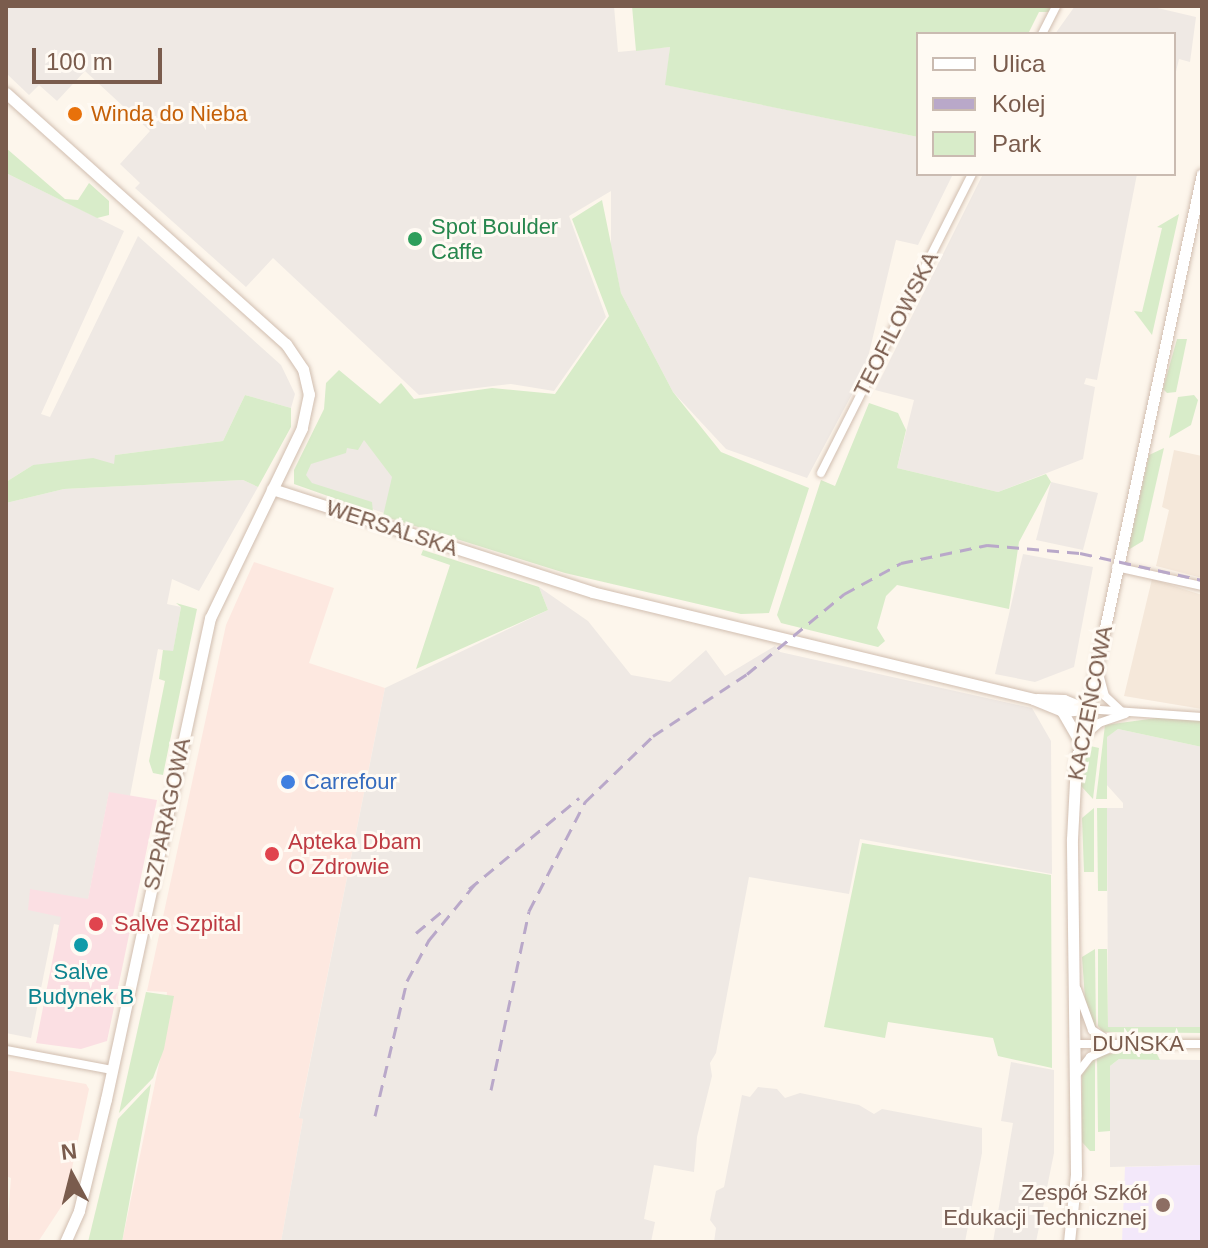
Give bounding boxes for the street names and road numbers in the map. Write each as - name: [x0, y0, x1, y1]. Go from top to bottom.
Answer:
- street label: TEOFILOWSKA: [848, 247, 944, 401]
- street label: WERSALSKA: [323, 494, 461, 562]
- street label: KACZEŃCOWA: [1062, 623, 1118, 783]
- street label: SZPARAGOWA: [138, 735, 196, 893]
- street label: DUŃSKA: [1092, 1031, 1184, 1057]

